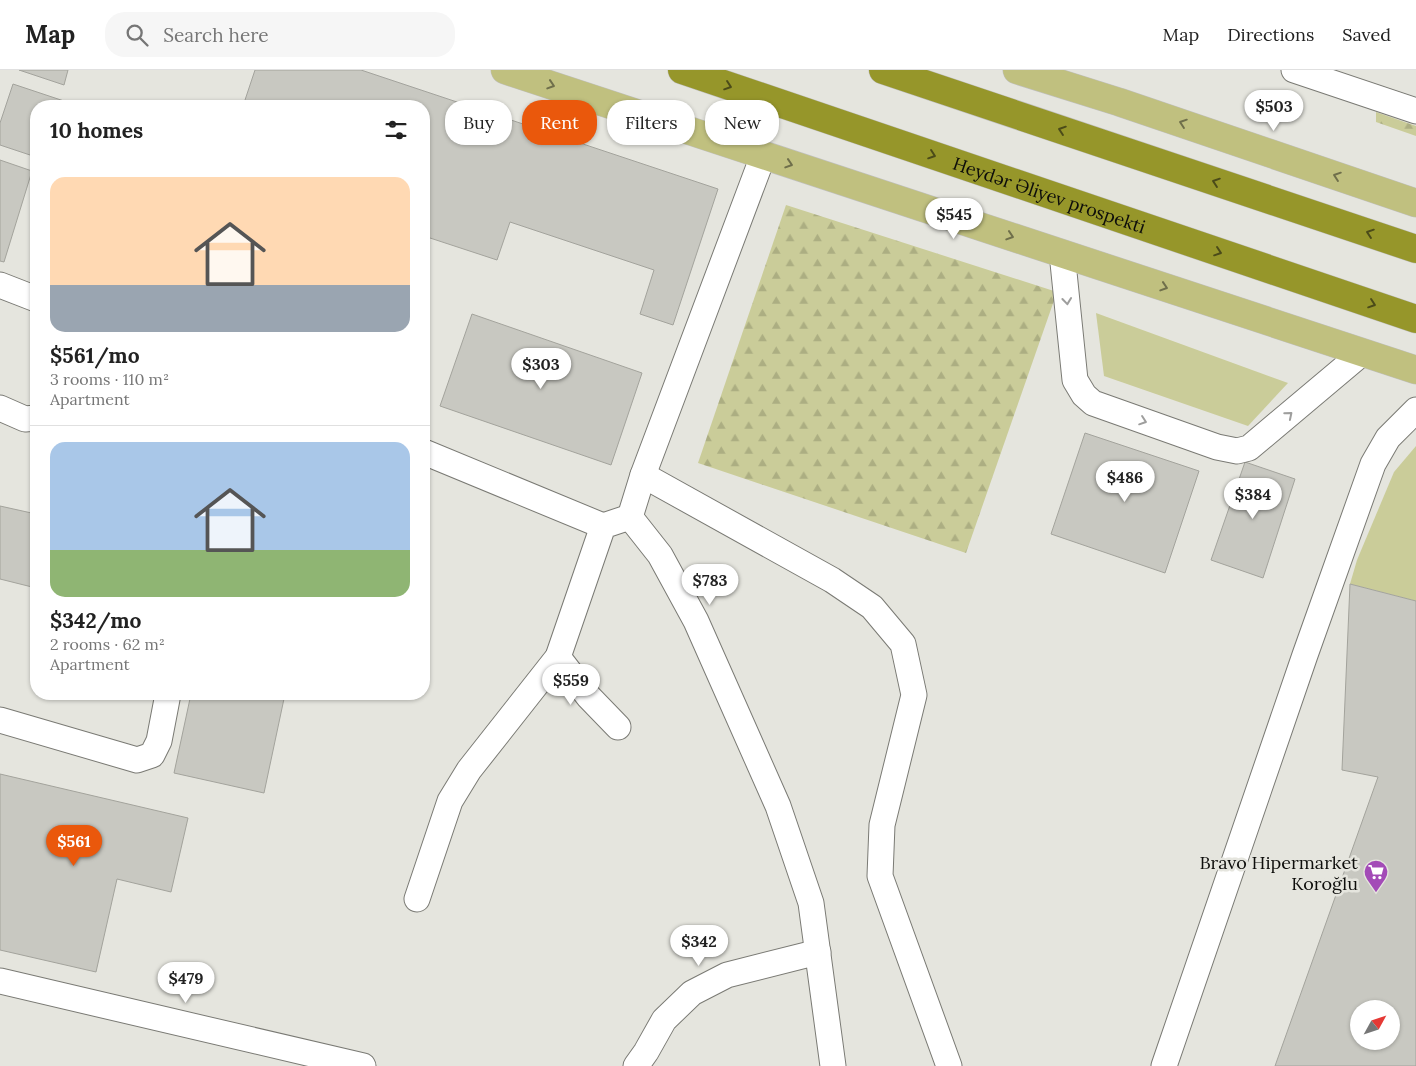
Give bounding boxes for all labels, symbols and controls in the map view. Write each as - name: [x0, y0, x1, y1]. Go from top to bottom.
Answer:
- search box: [105, 12, 455, 57]
- text: Map: [25, 19, 75, 50]
- icon: search: [123, 21, 151, 49]
- text: Search here: [163, 23, 269, 47]
- text: Map: [1163, 23, 1199, 46]
- text: Directions: [1227, 23, 1314, 46]
- text: Saved: [1342, 23, 1391, 46]
- one-way arrow: [547, 80, 555, 90]
- one-way arrow: [723, 80, 732, 90]
- pin: $503: [1244, 90, 1304, 132]
- text: $503: [1255, 96, 1293, 116]
- chip: Buy: [445, 100, 512, 145]
- chip: Rent: [522, 100, 597, 145]
- chip: Filters: [607, 100, 695, 145]
- chip: New: [705, 100, 779, 145]
- icon: filters: [382, 116, 410, 144]
- text: 10 homes: [50, 117, 143, 144]
- one-way arrow: [1179, 119, 1188, 129]
- one-way arrow: [1058, 126, 1066, 136]
- one-way arrow: [927, 149, 935, 159]
- street label: Heydər Əliyev prospekti: [950, 151, 1149, 238]
- one-way arrow: [784, 158, 792, 168]
- one-way arrow: [1333, 171, 1341, 181]
- one-way arrow: [1212, 177, 1220, 187]
- pin: $545: [924, 198, 984, 240]
- text: $545: [936, 204, 972, 224]
- icon: home: [185, 209, 275, 299]
- one-way arrow: [1366, 229, 1374, 239]
- one-way arrow: [1005, 230, 1013, 240]
- one-way arrow: [1213, 246, 1222, 256]
- one-way arrow: [1159, 281, 1168, 291]
- one-way arrow: [1061, 298, 1072, 306]
- one-way arrow: [1367, 298, 1376, 308]
- text: $561/mo: [50, 342, 140, 369]
- pin: $303: [511, 348, 571, 390]
- text: $303: [522, 354, 560, 374]
- text: 3 rooms · 110 m²: [50, 369, 169, 389]
- text: Apartment: [50, 389, 130, 409]
- one-way arrow: [1283, 411, 1292, 420]
- one-way arrow: [1139, 415, 1147, 425]
- pin: $486: [1095, 460, 1155, 503]
- text: $486: [1107, 467, 1143, 487]
- icon: home: [185, 475, 275, 565]
- pin: $384: [1223, 478, 1283, 520]
- text: $384: [1235, 484, 1271, 504]
- pin: $783: [680, 564, 740, 606]
- text: $783: [692, 570, 728, 590]
- text: $342/mo: [50, 607, 141, 634]
- text: 2 rooms · 62 m²: [50, 634, 165, 654]
- text: Apartment: [50, 654, 130, 674]
- pin: $559: [541, 664, 601, 706]
- text: $559: [553, 670, 589, 690]
- pin: $561: [44, 824, 104, 867]
- text: $561: [57, 831, 91, 851]
- place label: Bravo Hipermarket Koroğlu: [1199, 851, 1358, 895]
- supermarket icon: Bravo Hipermarket Koroğlu: [1363, 859, 1389, 893]
- pin: $342: [669, 924, 729, 967]
- text: $342: [681, 931, 717, 951]
- pin: $479: [156, 962, 216, 1004]
- text: $479: [169, 968, 203, 988]
- north arrow: [1350, 1000, 1400, 1050]
- map controls: [1350, 1000, 1400, 1050]

